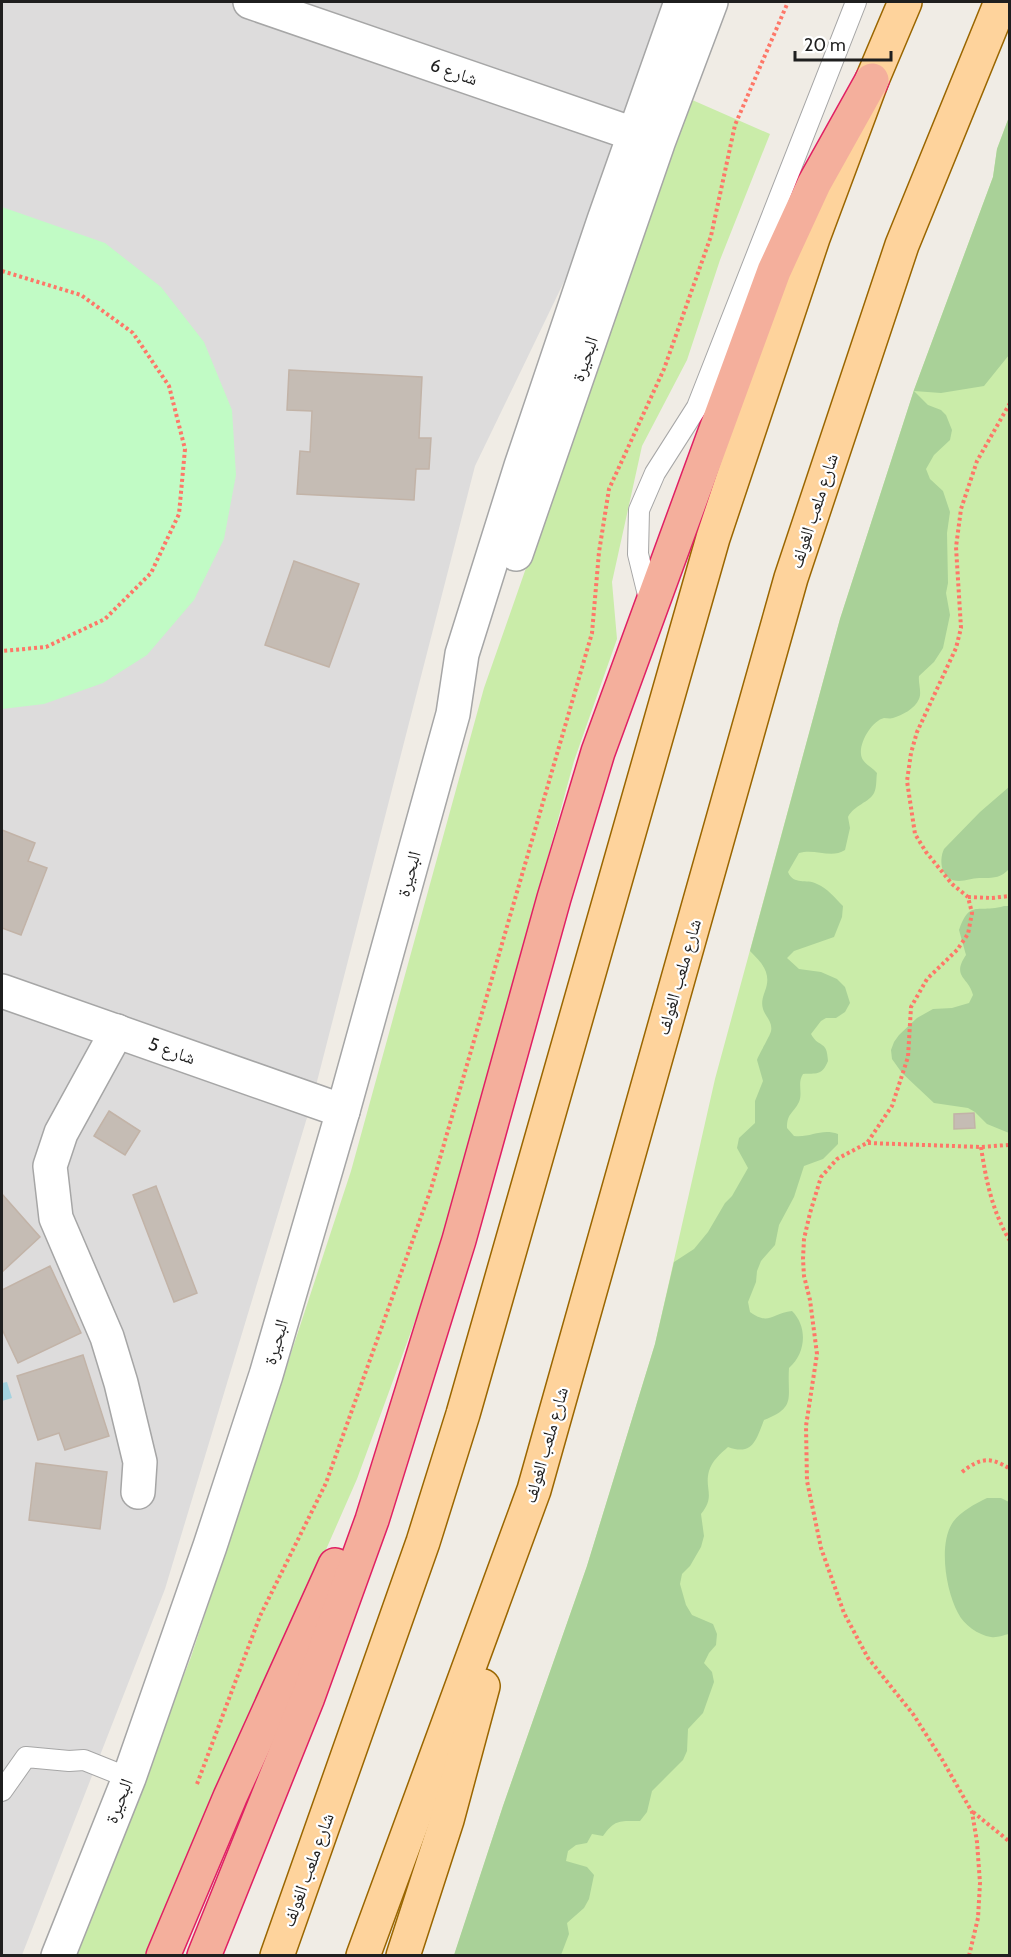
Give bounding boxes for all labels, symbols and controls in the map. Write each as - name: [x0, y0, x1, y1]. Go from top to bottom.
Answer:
- scale bar: [795, 24, 891, 62]
- text: 20 m: [804, 34, 846, 56]
- street label: شارع 6: [427, 54, 481, 90]
- street label: البحيرة: [567, 333, 603, 385]
- street label: شارع ملعب الغولف: [785, 451, 843, 571]
- street label: البحيرة: [392, 849, 426, 899]
- street label: شارع ملعب الغولف: [652, 916, 706, 1038]
- street label: شارع 5: [146, 1033, 198, 1069]
- street label: البحيرة: [259, 1317, 293, 1367]
- street label: شارع ملعب الغولف: [519, 1384, 573, 1506]
- street label: البحيرة: [100, 1775, 138, 1827]
- street label: شارع ملعب الغولف: [277, 1810, 339, 1930]

